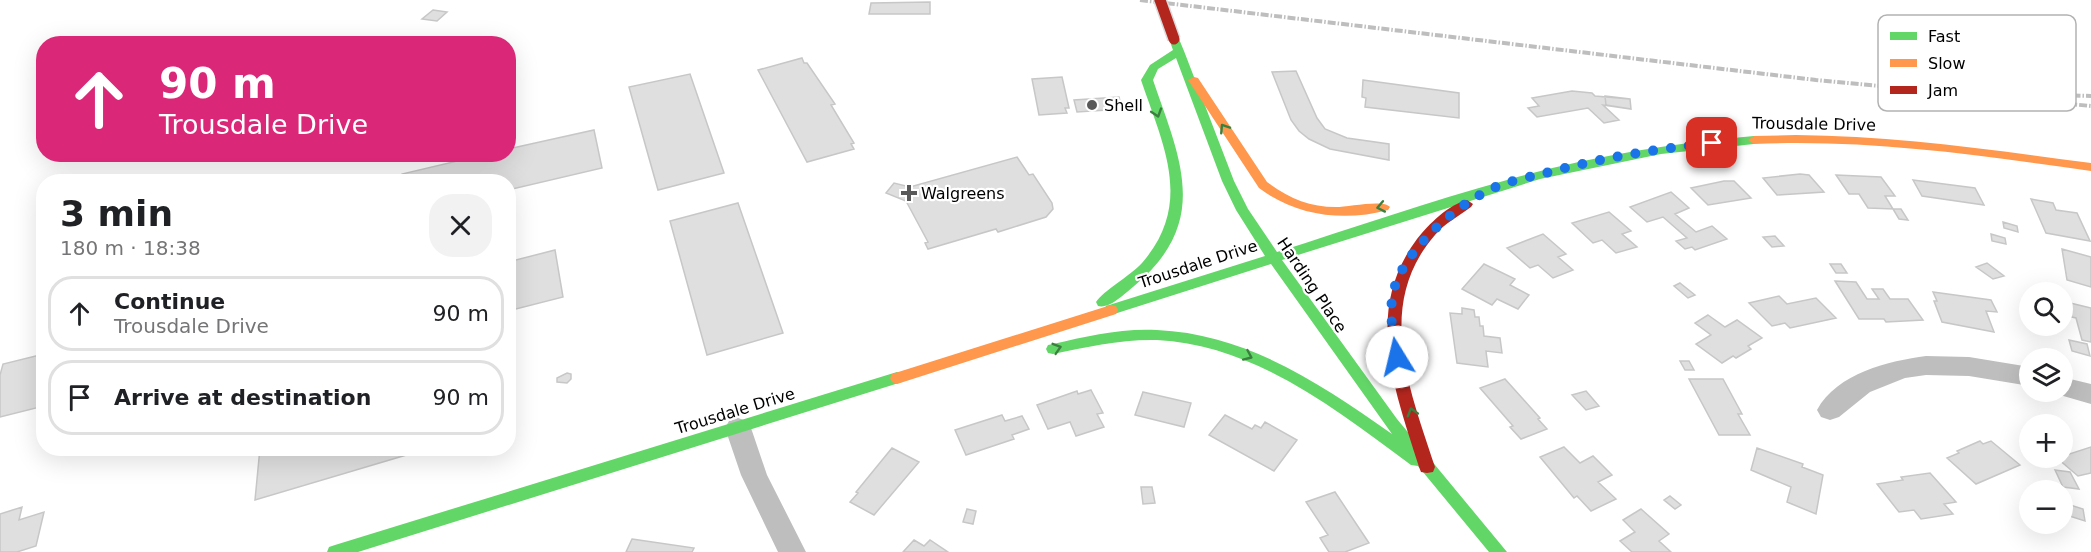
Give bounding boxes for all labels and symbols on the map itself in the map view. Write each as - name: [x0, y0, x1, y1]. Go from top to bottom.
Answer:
- legend: [1878, 15, 2076, 111]
- text: Fast: [1928, 27, 1960, 46]
- text: Slow: [1928, 54, 1965, 73]
- text: Jam: [1927, 81, 1958, 100]
- place label: Shell: [1104, 96, 1143, 115]
- marker: Shell: [1085, 98, 1099, 112]
- one-way arrow: [1150, 107, 1163, 118]
- street label: Trousdale Drive: [1751, 113, 1876, 135]
- pin: [1686, 117, 1737, 168]
- one-way arrow: [1220, 124, 1232, 134]
- place label: Walgreens: [921, 184, 1005, 203]
- marker: Walgreens: [902, 186, 916, 200]
- one-way arrow: [1376, 200, 1386, 213]
- street label: Harding Place: [1273, 234, 1351, 336]
- street label: Trousdale Drive: [1135, 236, 1260, 292]
- position arrow: [1365, 325, 1429, 389]
- one-way arrow: [1052, 343, 1062, 355]
- one-way arrow: [1241, 348, 1252, 360]
- street label: Trousdale Drive: [672, 384, 797, 438]
- one-way arrow: [1407, 407, 1419, 418]

